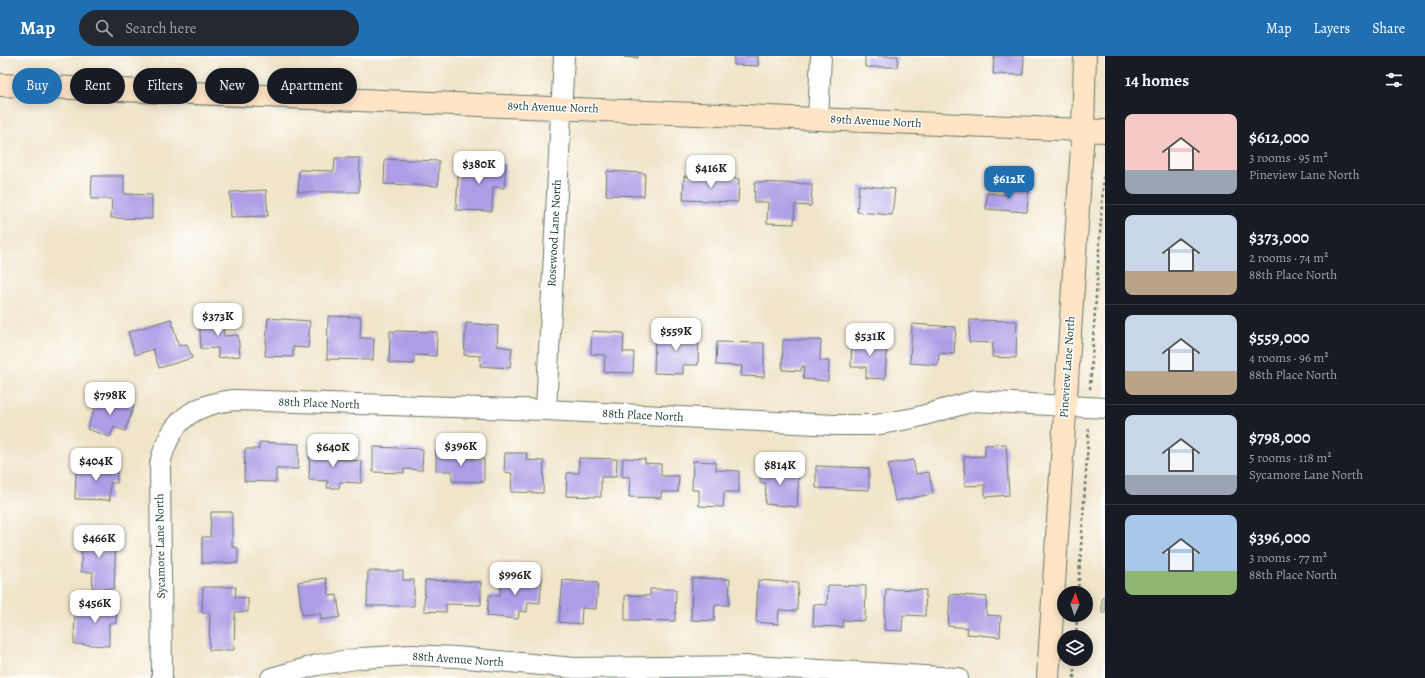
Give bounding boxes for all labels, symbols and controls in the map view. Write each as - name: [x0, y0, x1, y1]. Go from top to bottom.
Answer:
- search box: [79, 10, 359, 46]
- text: Map: [20, 15, 55, 41]
- icon: search: [93, 17, 115, 39]
- text: Search here: [125, 18, 197, 38]
- text: Map: [1266, 19, 1292, 38]
- text: Layers: [1314, 19, 1350, 38]
- text: Share: [1372, 19, 1405, 38]
- chip: Buy: [12, 68, 62, 104]
- chip: Rent: [70, 68, 125, 104]
- chip: Filters: [133, 68, 197, 104]
- chip: New: [205, 68, 259, 104]
- chip: Apartment: [267, 68, 357, 104]
- text: 14 homes: [1125, 69, 1189, 92]
- icon: filters: [1383, 69, 1405, 91]
- street label: 89th Avenue North: [507, 97, 600, 117]
- street label: 89th Avenue North: [830, 111, 923, 131]
- text: $612,000: [1249, 126, 1309, 149]
- icon: home: [1157, 130, 1205, 178]
- text: 3 rooms · 95 m²: [1249, 149, 1328, 166]
- pin: $380K: [451, 151, 507, 185]
- text: $380K: [463, 155, 495, 172]
- pin: $416K: [683, 155, 739, 189]
- text: $416K: [695, 159, 727, 176]
- pin: $612K: [981, 166, 1037, 200]
- text: Pineview Lane North: [1249, 166, 1360, 183]
- text: $612K: [993, 170, 1025, 187]
- street label: Rosewood Lane North: [543, 178, 565, 287]
- text: $373,000: [1249, 226, 1309, 249]
- icon: home: [1157, 231, 1205, 279]
- text: 2 rooms · 74 m²: [1249, 249, 1328, 266]
- text: 88th Place North: [1249, 266, 1337, 283]
- pin: $373K: [190, 303, 246, 337]
- text: $373K: [202, 307, 234, 324]
- street label: Pineview Lane North: [1055, 315, 1079, 418]
- pin: $559K: [648, 318, 704, 352]
- text: $559K: [660, 322, 692, 339]
- pin: $531K: [842, 323, 898, 357]
- text: $559,000: [1249, 326, 1310, 349]
- text: $531K: [855, 327, 885, 344]
- icon: home: [1157, 331, 1205, 379]
- text: 4 rooms · 96 m²: [1249, 349, 1329, 366]
- text: 88th Place North: [1249, 366, 1337, 383]
- pin: $798K: [82, 382, 138, 416]
- text: $798K: [94, 386, 126, 403]
- street label: 88th Place North: [278, 394, 361, 412]
- street label: 88th Place North: [602, 405, 685, 425]
- text: $798,000: [1249, 426, 1310, 449]
- icon: home: [1157, 431, 1205, 479]
- pin: $396K: [433, 433, 489, 467]
- pin: $640K: [305, 434, 361, 468]
- text: $396K: [445, 437, 477, 454]
- text: $640K: [316, 438, 350, 455]
- pin: $404K: [68, 448, 124, 482]
- text: 5 rooms · 118 m²: [1249, 449, 1332, 466]
- text: $404K: [79, 452, 113, 469]
- pin: $814K: [752, 452, 808, 486]
- text: $814K: [764, 456, 796, 473]
- text: Sycamore Lane North: [1249, 466, 1363, 483]
- street label: Sycamore Lane North: [151, 493, 169, 599]
- pin: $466K: [71, 525, 127, 559]
- text: $396,000: [1249, 526, 1310, 549]
- text: $466K: [83, 529, 115, 546]
- icon: home: [1157, 531, 1205, 579]
- text: 3 rooms · 77 m²: [1249, 549, 1327, 566]
- pin: $996K: [487, 562, 543, 596]
- text: $996K: [499, 566, 531, 583]
- text: 88th Place North: [1249, 566, 1337, 583]
- north arrow: [1057, 586, 1093, 622]
- map controls: [1057, 586, 1093, 666]
- pin: $456K: [67, 590, 123, 624]
- text: $456K: [79, 594, 111, 611]
- button: layers: [1057, 630, 1093, 666]
- street label: 88th Avenue North: [412, 648, 505, 670]

